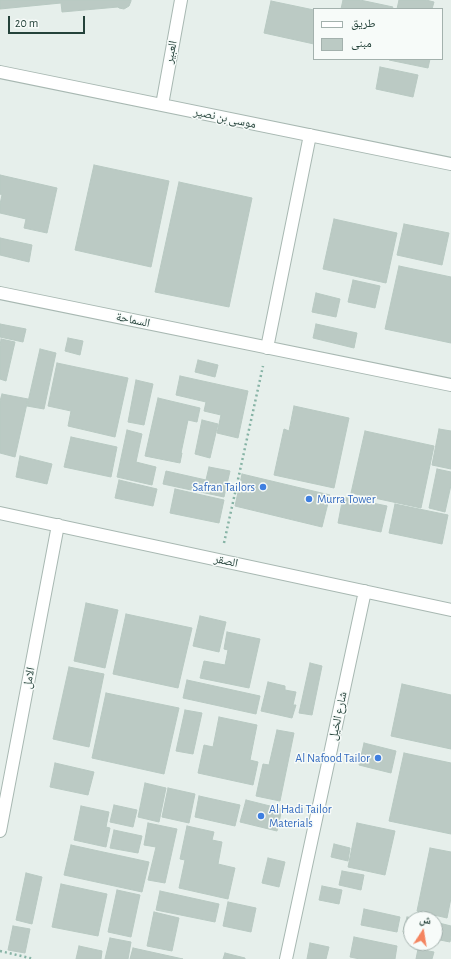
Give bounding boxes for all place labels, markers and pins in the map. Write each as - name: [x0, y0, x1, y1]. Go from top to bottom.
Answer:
- place label: Safran Tailors: [193, 480, 255, 494]
- marker: Safran Tailors: [258, 482, 268, 492]
- place label: Murra Tower: [317, 492, 376, 506]
- marker: Murra Tower: [304, 494, 314, 504]
- place label: Al Nafood Tailor: [295, 751, 370, 765]
- marker: Al Nafood Tailor: [373, 753, 383, 763]
- place label: Al Hadi Tailor Materials: [269, 802, 332, 830]
- marker: Al Hadi Tailor Materials: [256, 811, 266, 821]

